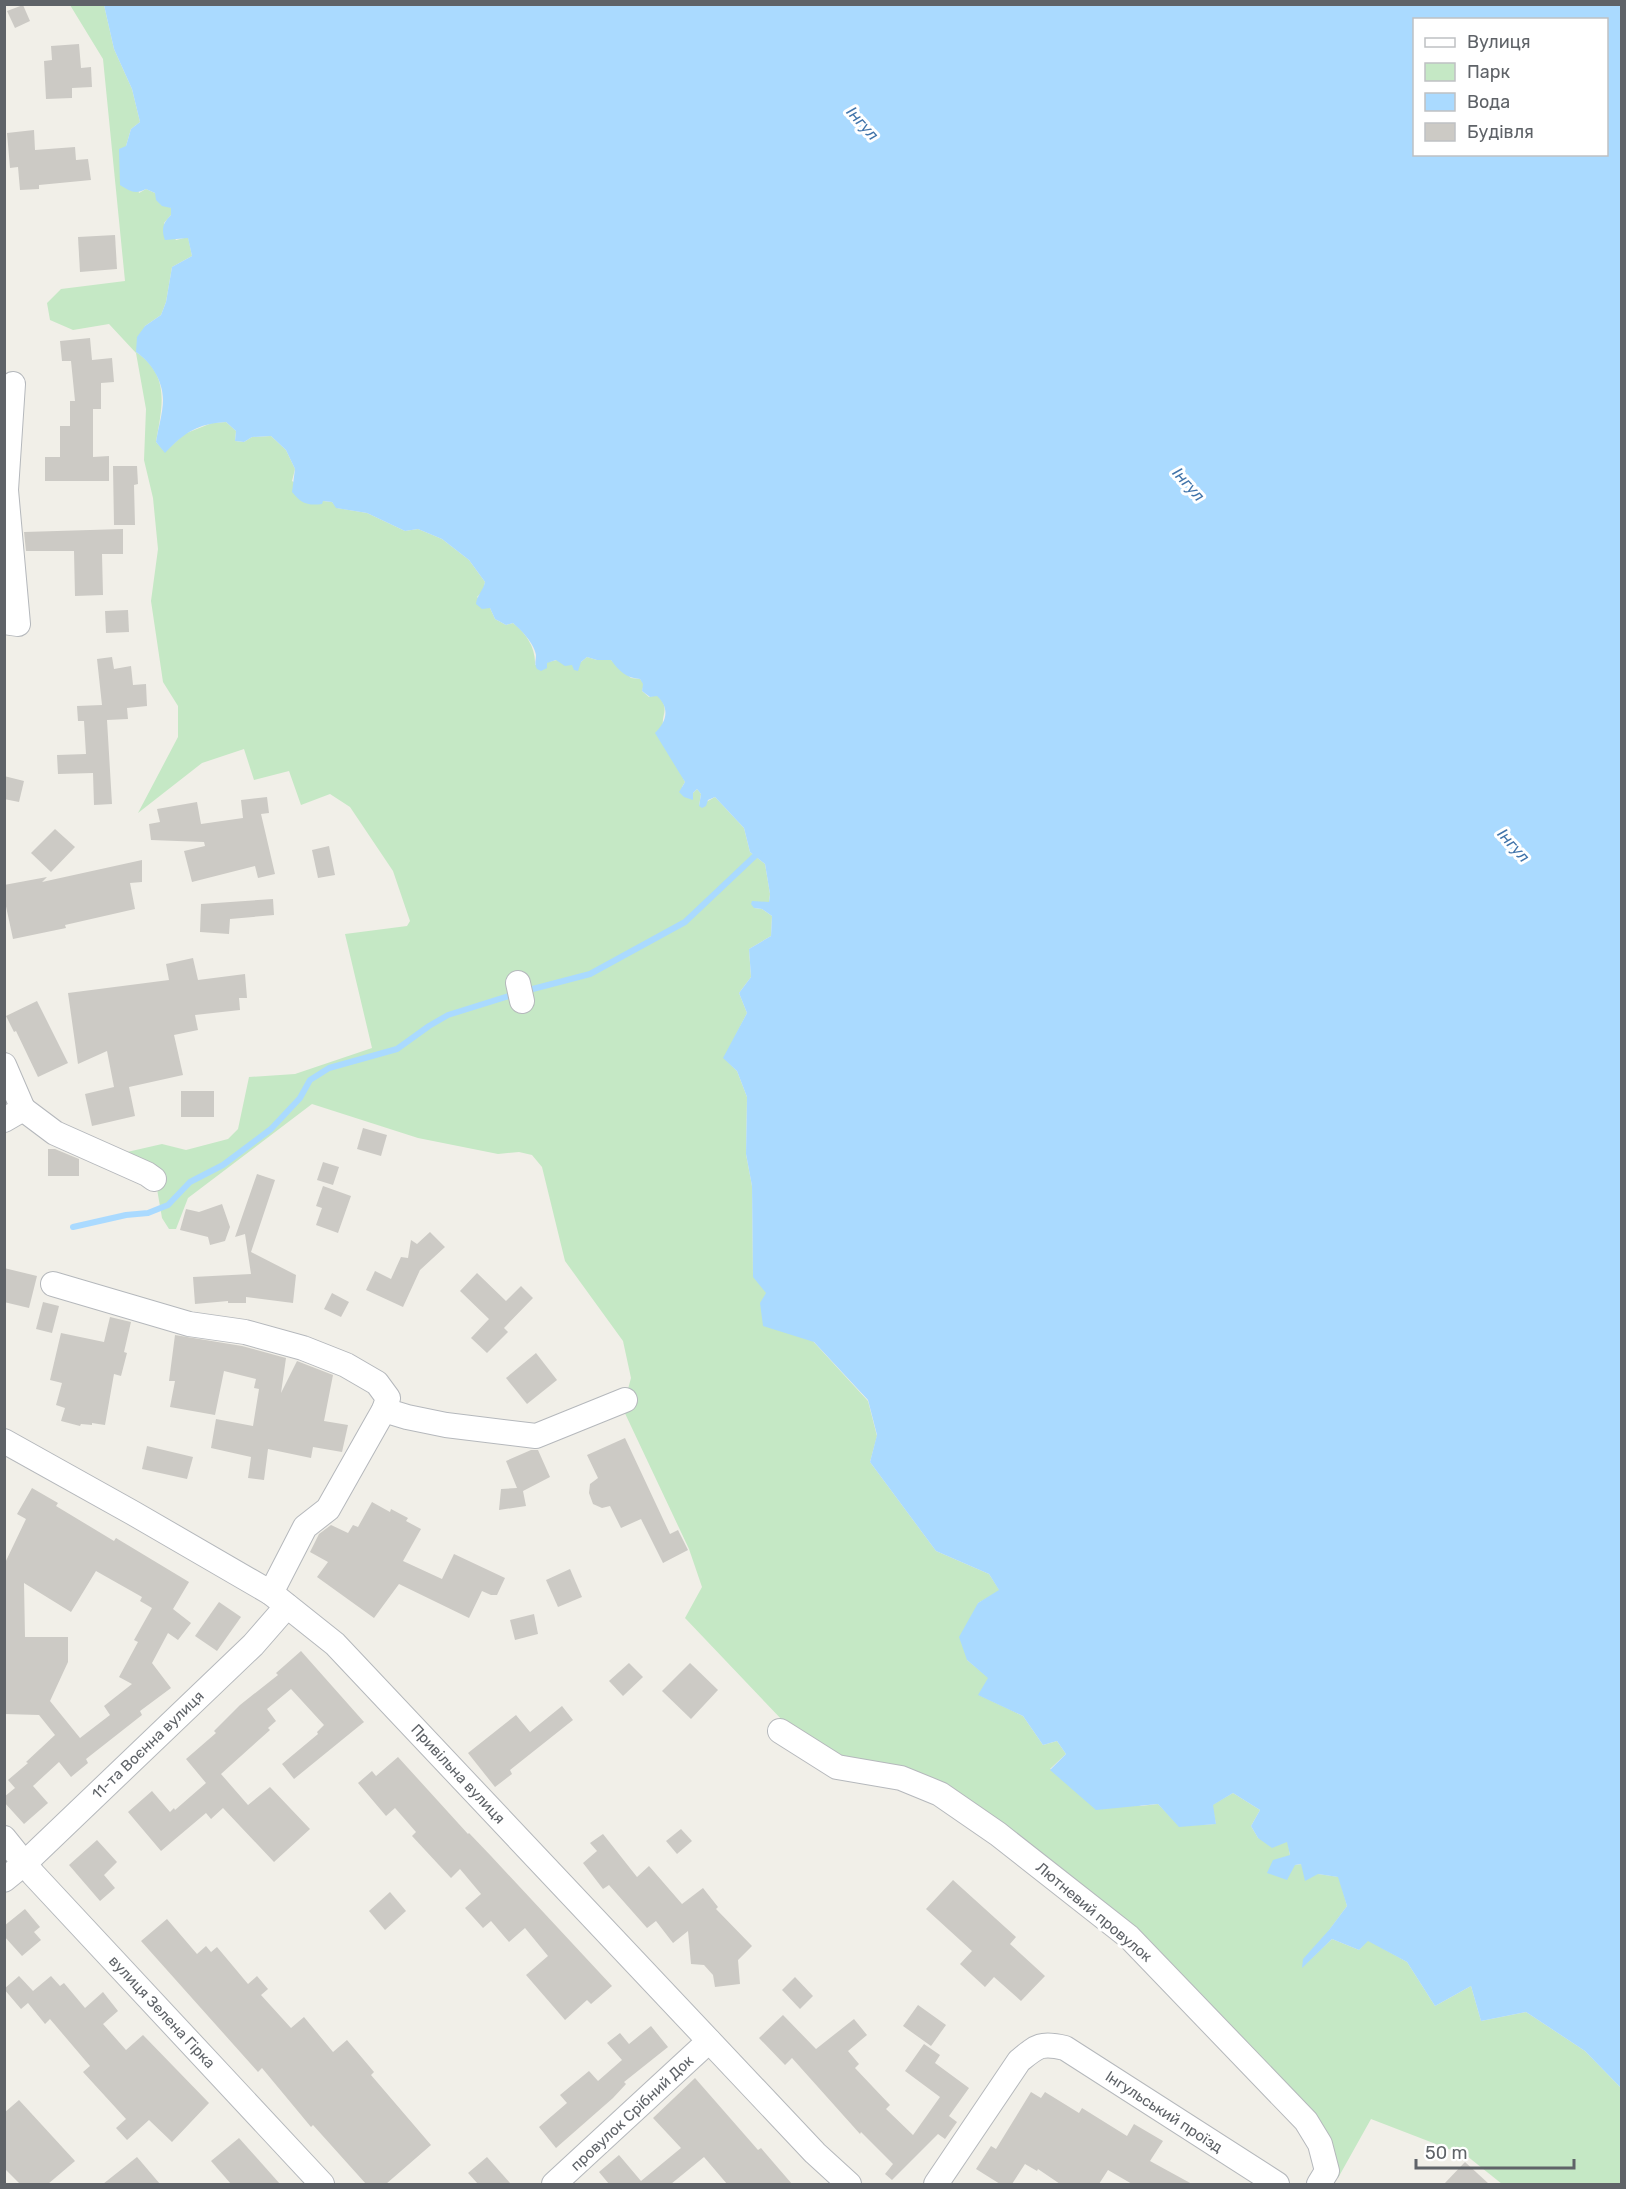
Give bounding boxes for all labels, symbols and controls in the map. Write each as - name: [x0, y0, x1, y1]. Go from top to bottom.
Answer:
- legend: [1413, 18, 1608, 156]
- text: Вулиця: [1467, 31, 1531, 53]
- text: Парк: [1467, 61, 1511, 83]
- text: Вода: [1467, 91, 1510, 113]
- water label: Інгул: [843, 103, 883, 144]
- text: Будівля: [1467, 121, 1534, 143]
- water label: Інгул: [1169, 464, 1209, 505]
- water label: Інгул: [1494, 825, 1534, 866]
- street label: 11-та Воєнна вулиця: [88, 1687, 208, 1803]
- street label: Привільна вулиця: [407, 1720, 509, 1828]
- street label: Лютневий провулок: [1032, 1858, 1156, 1966]
- street label: вулиця Зелена Гірка: [105, 1952, 219, 2072]
- street label: провулок Срібний Док: [567, 2051, 697, 2175]
- street label: Інгульський проїзд: [1102, 2067, 1226, 2157]
- scale bar: [1416, 2132, 1574, 2170]
- text: 50 m: [1425, 2142, 1468, 2164]

